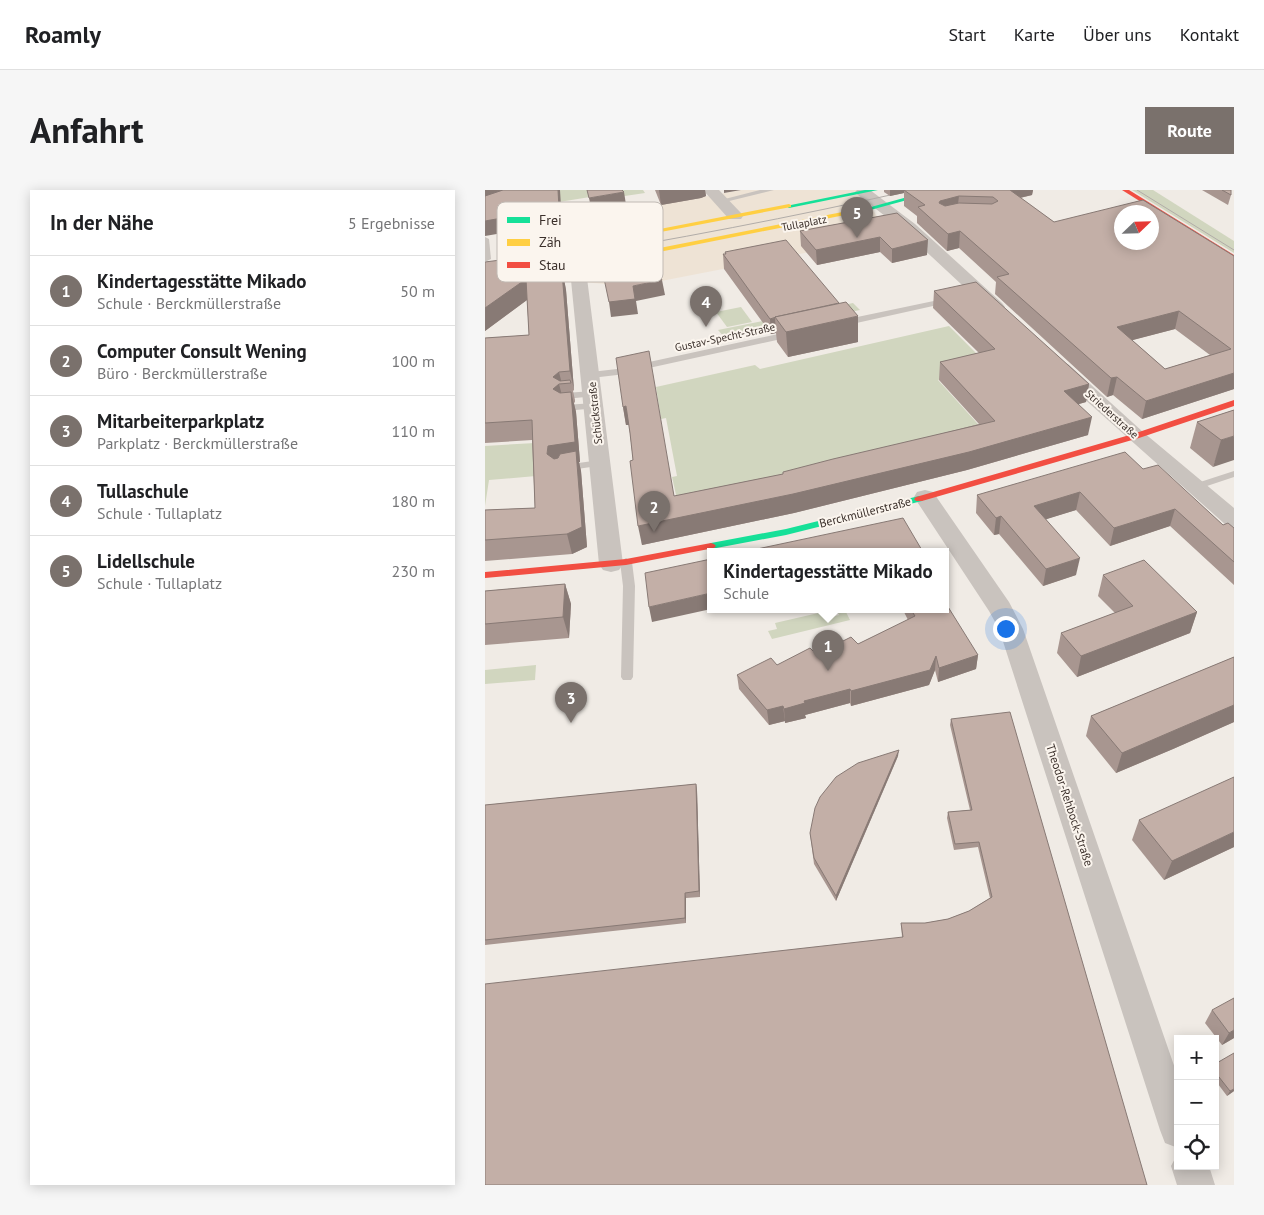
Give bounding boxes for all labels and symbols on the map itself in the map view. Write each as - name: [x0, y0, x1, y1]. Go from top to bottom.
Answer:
- pin: 5: [841, 197, 873, 238]
- legend: [497, 202, 663, 282]
- north arrow: [1114, 205, 1159, 250]
- text: Frei: [539, 211, 562, 229]
- street label: Tullaplatz: [780, 212, 828, 234]
- text: Zäh: [539, 233, 561, 251]
- text: Stau: [539, 256, 566, 274]
- pin: 4: [690, 286, 722, 327]
- street label: Gustav-Specht-Straße: [674, 319, 777, 354]
- street label: Schückstraße: [585, 381, 605, 445]
- street label: Striederstraße: [1083, 386, 1142, 442]
- pin: 2: [638, 491, 670, 532]
- street label: Berckmüllerstraße: [818, 493, 912, 531]
- your location: [993, 616, 1019, 642]
- pin: 1: [812, 630, 844, 671]
- pin: 3: [555, 682, 587, 723]
- street label: Theodor-Rehbock-Straße: [1043, 742, 1097, 868]

